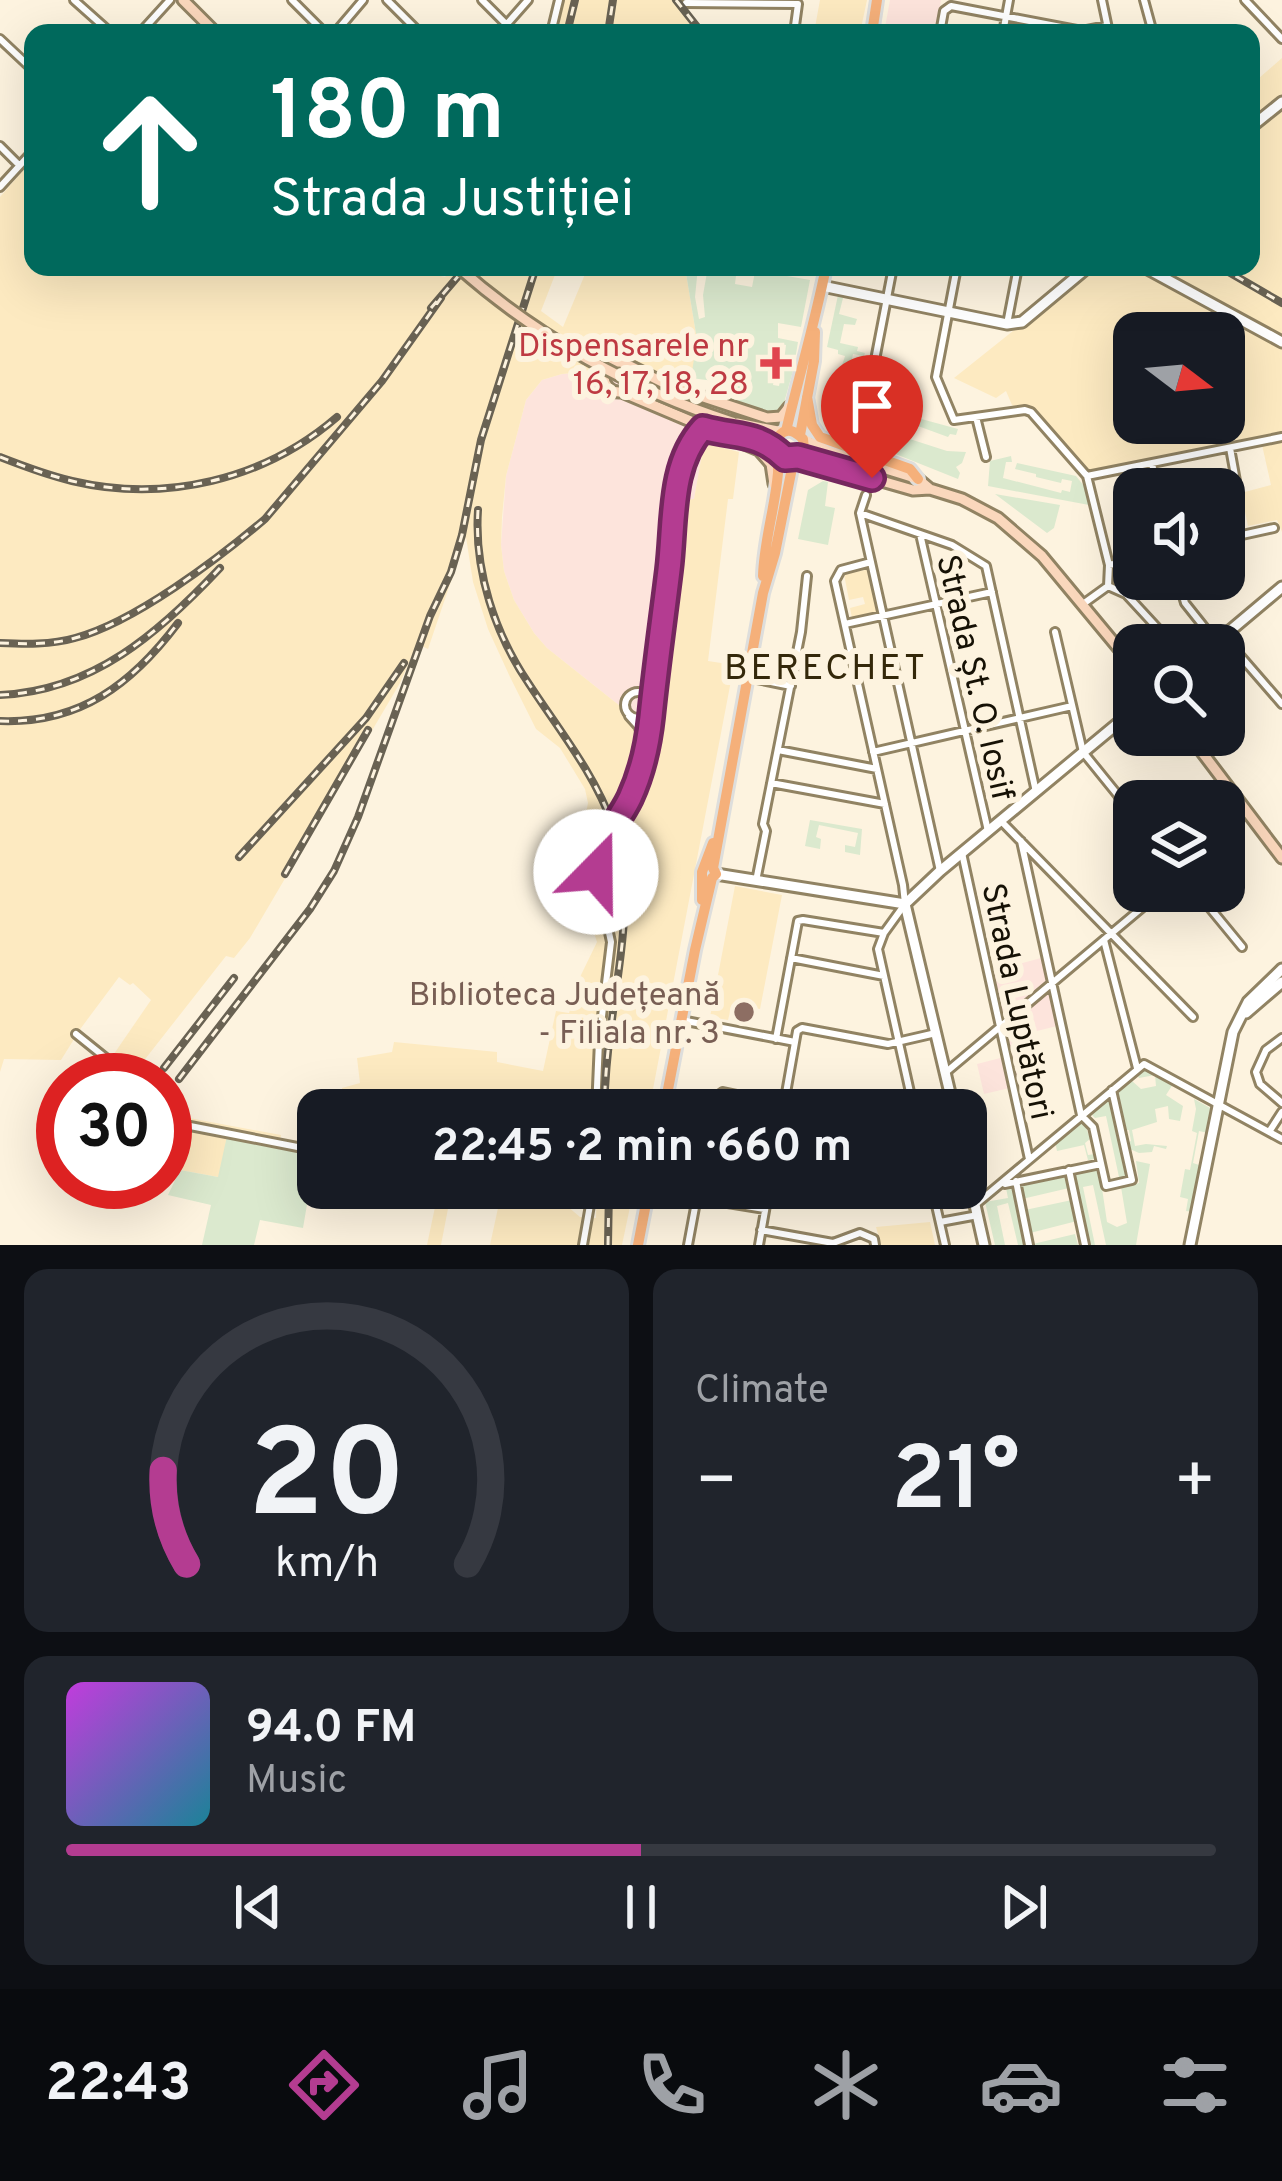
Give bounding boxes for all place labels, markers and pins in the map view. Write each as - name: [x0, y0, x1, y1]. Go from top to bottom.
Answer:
- place label: Dispensarele nr 16, 17, 18, 28: [518, 327, 749, 407]
- marker: Dispensarele nr 16, 17, 18, 28: [760, 347, 792, 379]
- pin: [821, 355, 923, 478]
- place label: Biblioteca Județeană - Filiala nr. 3: [409, 976, 720, 1056]
- marker: Biblioteca Județeană - Filiala nr. 3: [731, 999, 757, 1025]

